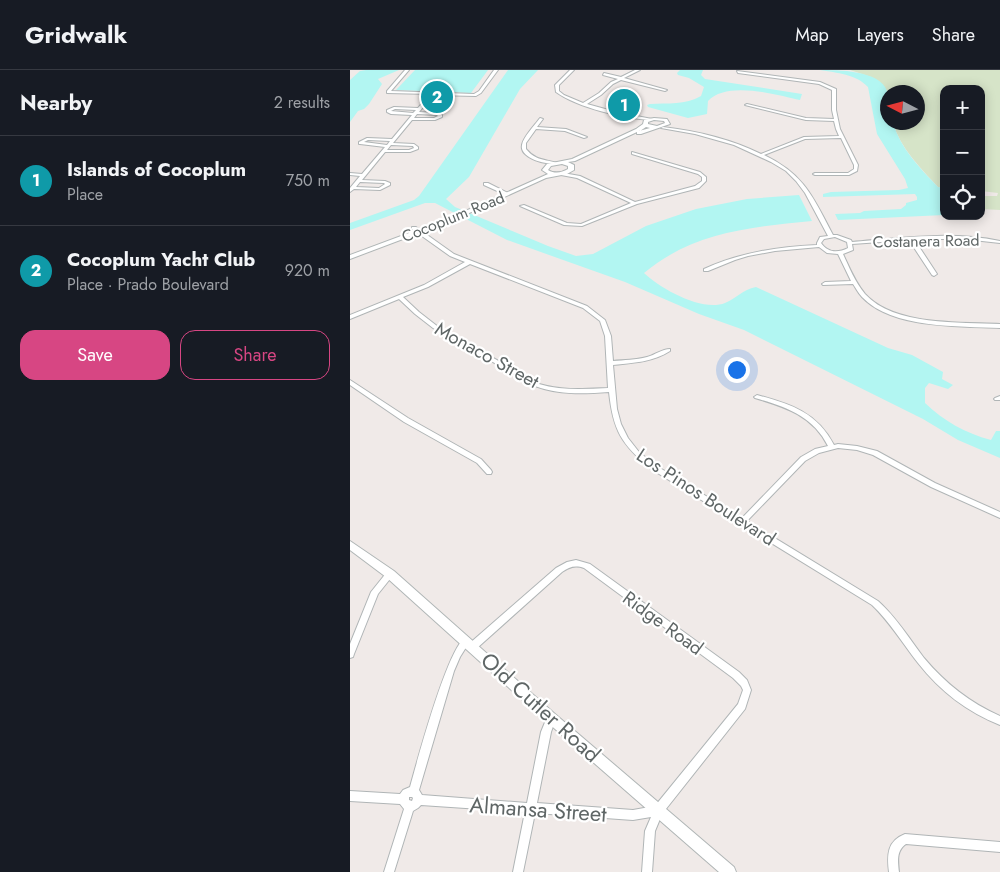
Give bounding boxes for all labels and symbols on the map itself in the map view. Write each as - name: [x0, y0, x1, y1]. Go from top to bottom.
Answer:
- pin: 2: [421, 78, 453, 116]
- north arrow: [880, 85, 925, 130]
- pin: 1: [608, 86, 640, 124]
- street label: Cocoplum Road: [398, 186, 508, 248]
- street label: Costanera Road: [872, 229, 980, 253]
- street label: Monaco Street: [430, 315, 544, 395]
- your location: [724, 357, 750, 383]
- street label: Los Pinos Boulevard: [631, 442, 781, 552]
- street label: Ridge Road: [617, 585, 709, 661]
- street label: Old Cutler Road: [474, 644, 608, 770]
- street label: Almansa Street: [468, 788, 608, 830]

